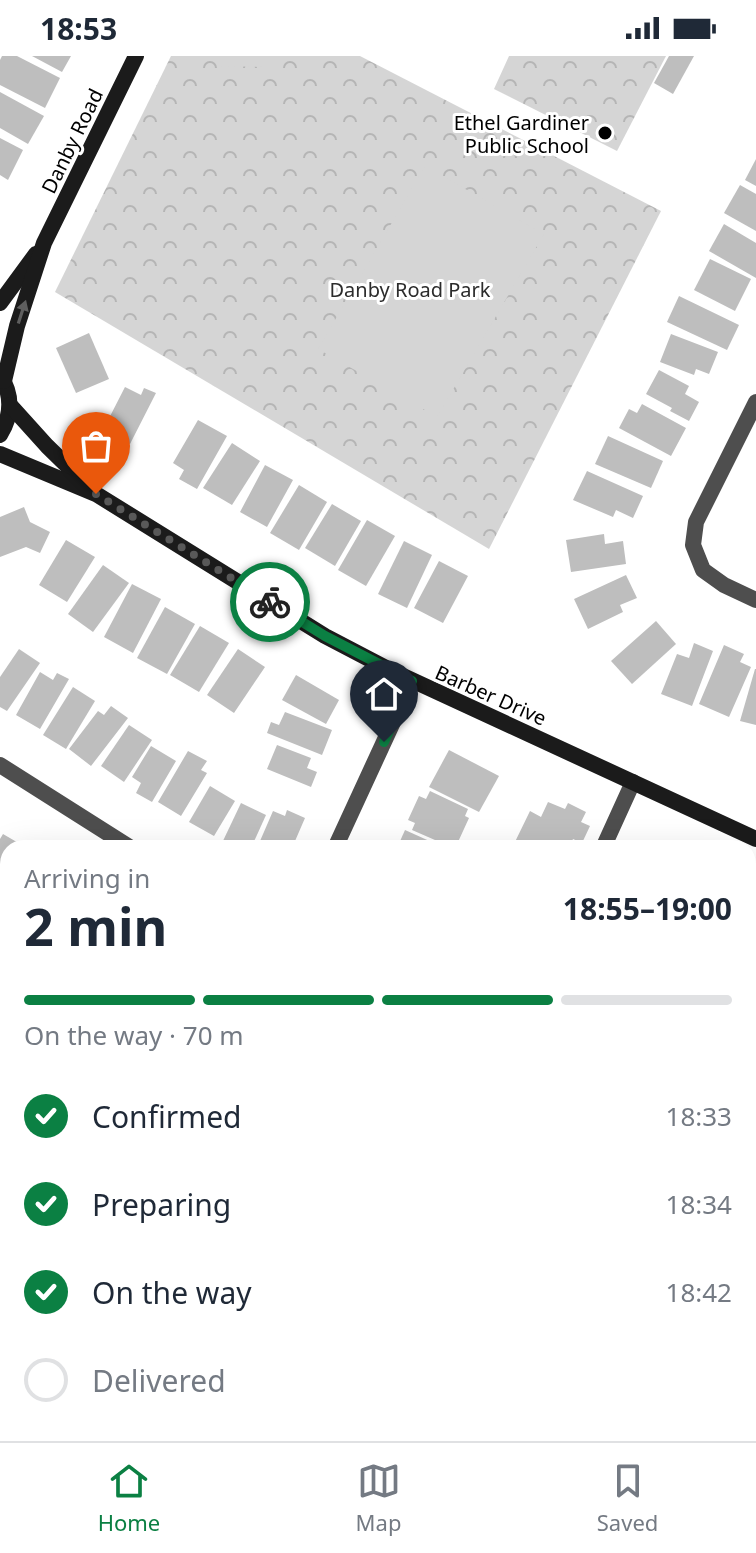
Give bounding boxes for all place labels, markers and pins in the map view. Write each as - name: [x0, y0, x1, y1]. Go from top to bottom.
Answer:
- place label: Ethel Gardiner Public School: [454, 109, 589, 159]
- marker: Ethel Gardiner Public School: [596, 124, 614, 142]
- pin: [62, 412, 130, 494]
- pin: [350, 660, 418, 742]

